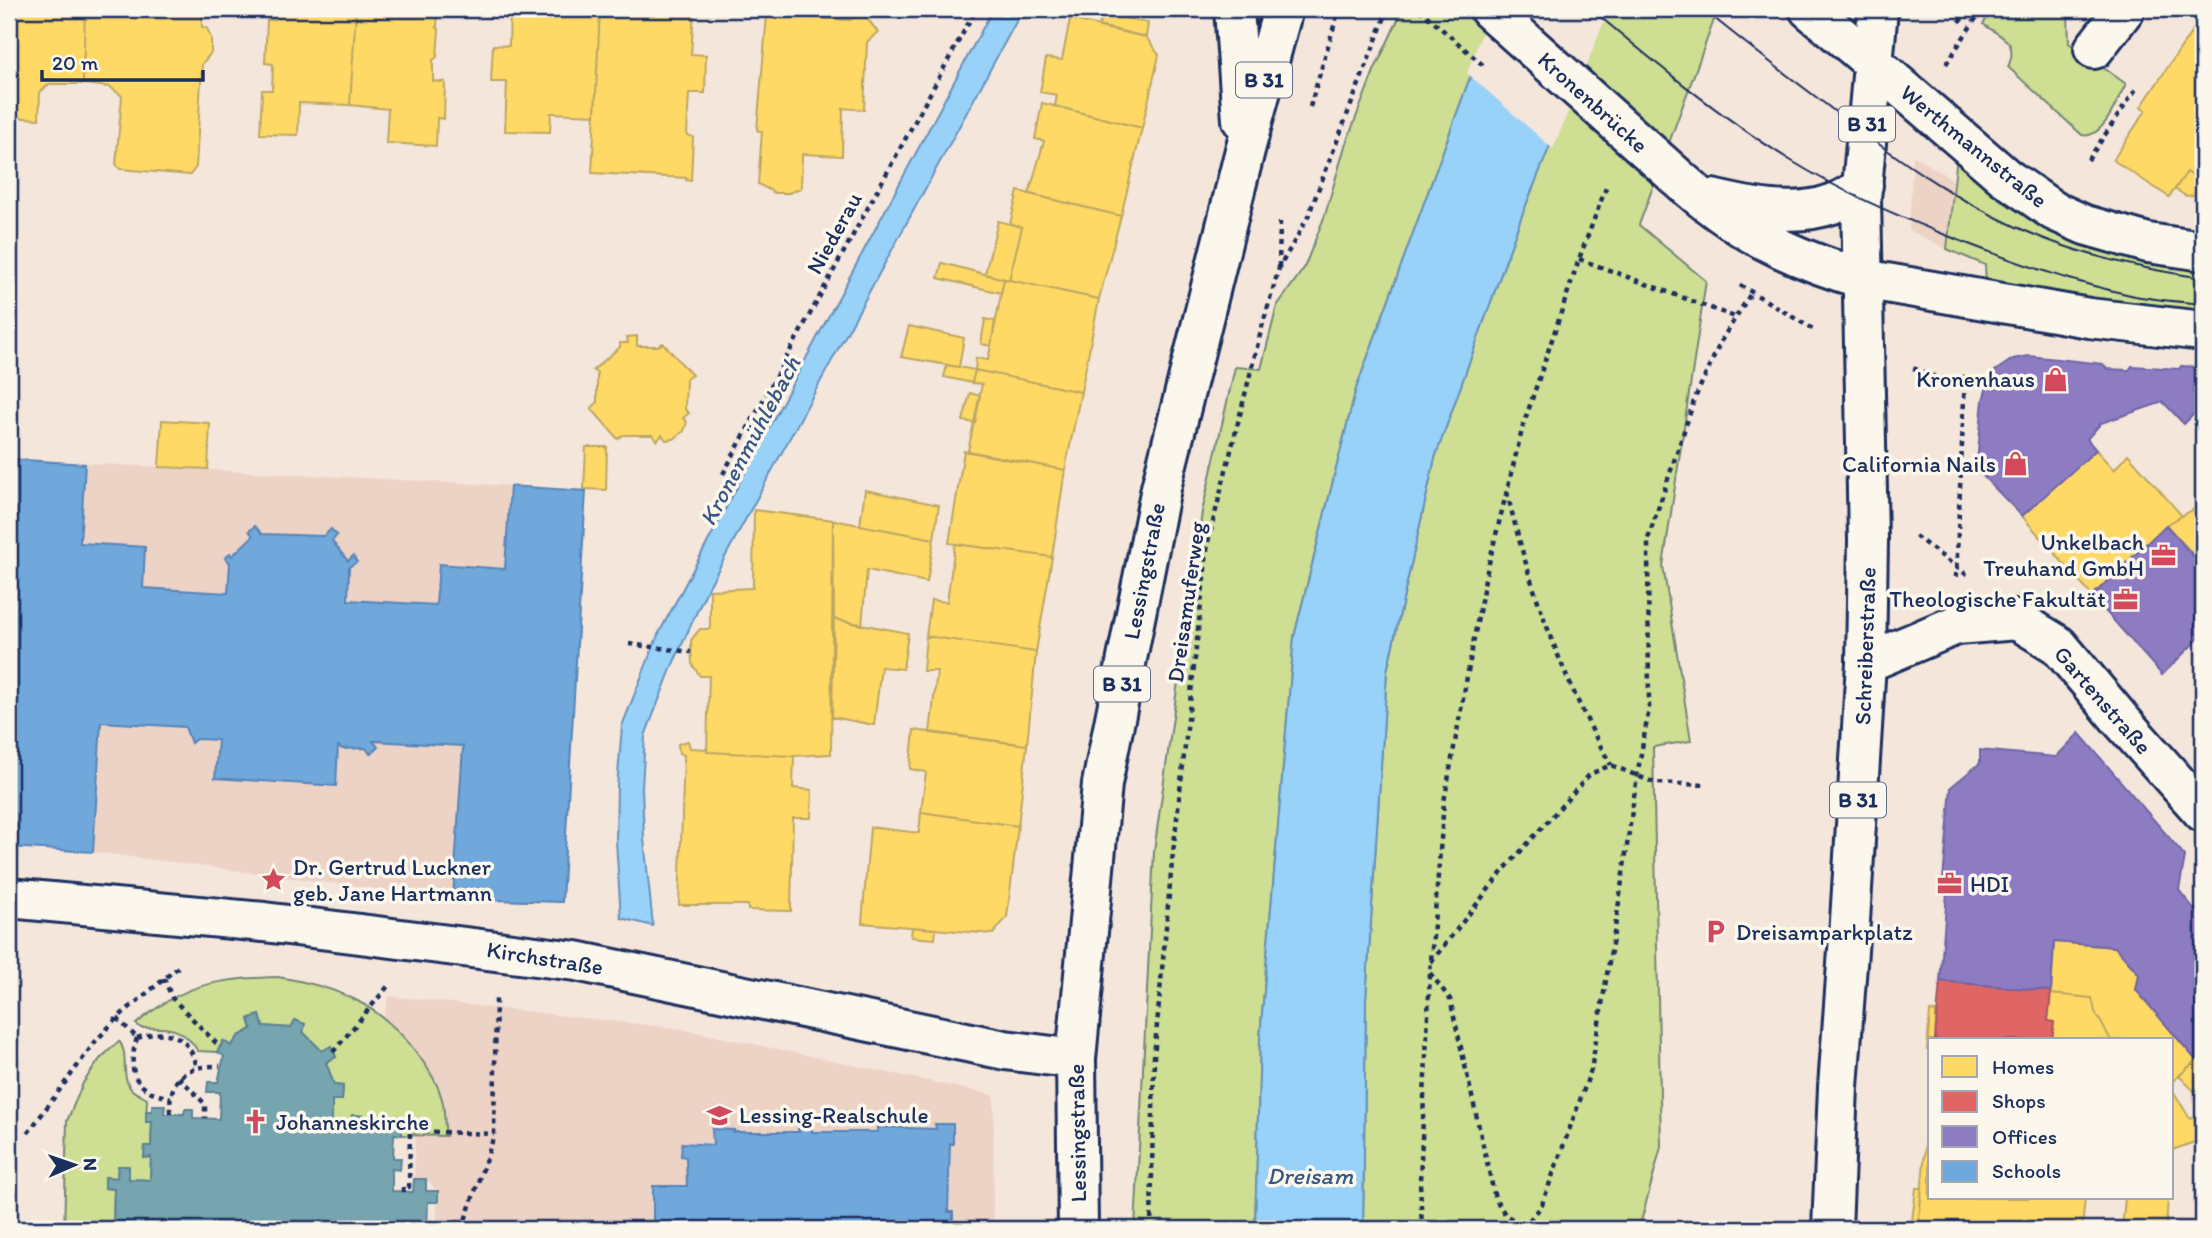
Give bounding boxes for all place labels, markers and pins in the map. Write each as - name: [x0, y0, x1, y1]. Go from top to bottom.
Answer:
- place label: Kronenhaus: [1916, 365, 2035, 393]
- shop icon: Kronenhaus: [2041, 365, 2069, 393]
- place label: California Nails: [1842, 450, 1996, 478]
- shop icon: California Nails: [2002, 450, 2030, 478]
- place label: Unkelbach Treuhand GmbH: [1983, 528, 2144, 582]
- office icon: Unkelbach Treuhand GmbH: [2150, 541, 2178, 569]
- place label: Theologische Fakultät: [1889, 585, 2106, 613]
- office icon: Theologische Fakultät: [2112, 585, 2140, 613]
- place label: Dr. Gertrud Luckner geb. Jane Hartmann: [293, 853, 492, 907]
- place icon: Dr. Gertrud Luckner geb. Jane Hartmann: [259, 866, 287, 894]
- office icon: HDI: [1936, 870, 1964, 898]
- place label: HDI: [1970, 870, 2009, 898]
- parking icon: Dreisamparkplatz: [1702, 918, 1730, 946]
- place label: Dreisamparkplatz: [1736, 918, 1913, 946]
- school or university icon: Lessing-Realschule: [705, 1101, 733, 1129]
- place label: Lessing-Realschule: [739, 1101, 929, 1129]
- church icon: Johanneskirche: [242, 1108, 270, 1136]
- place label: Johanneskirche: [276, 1108, 429, 1136]

